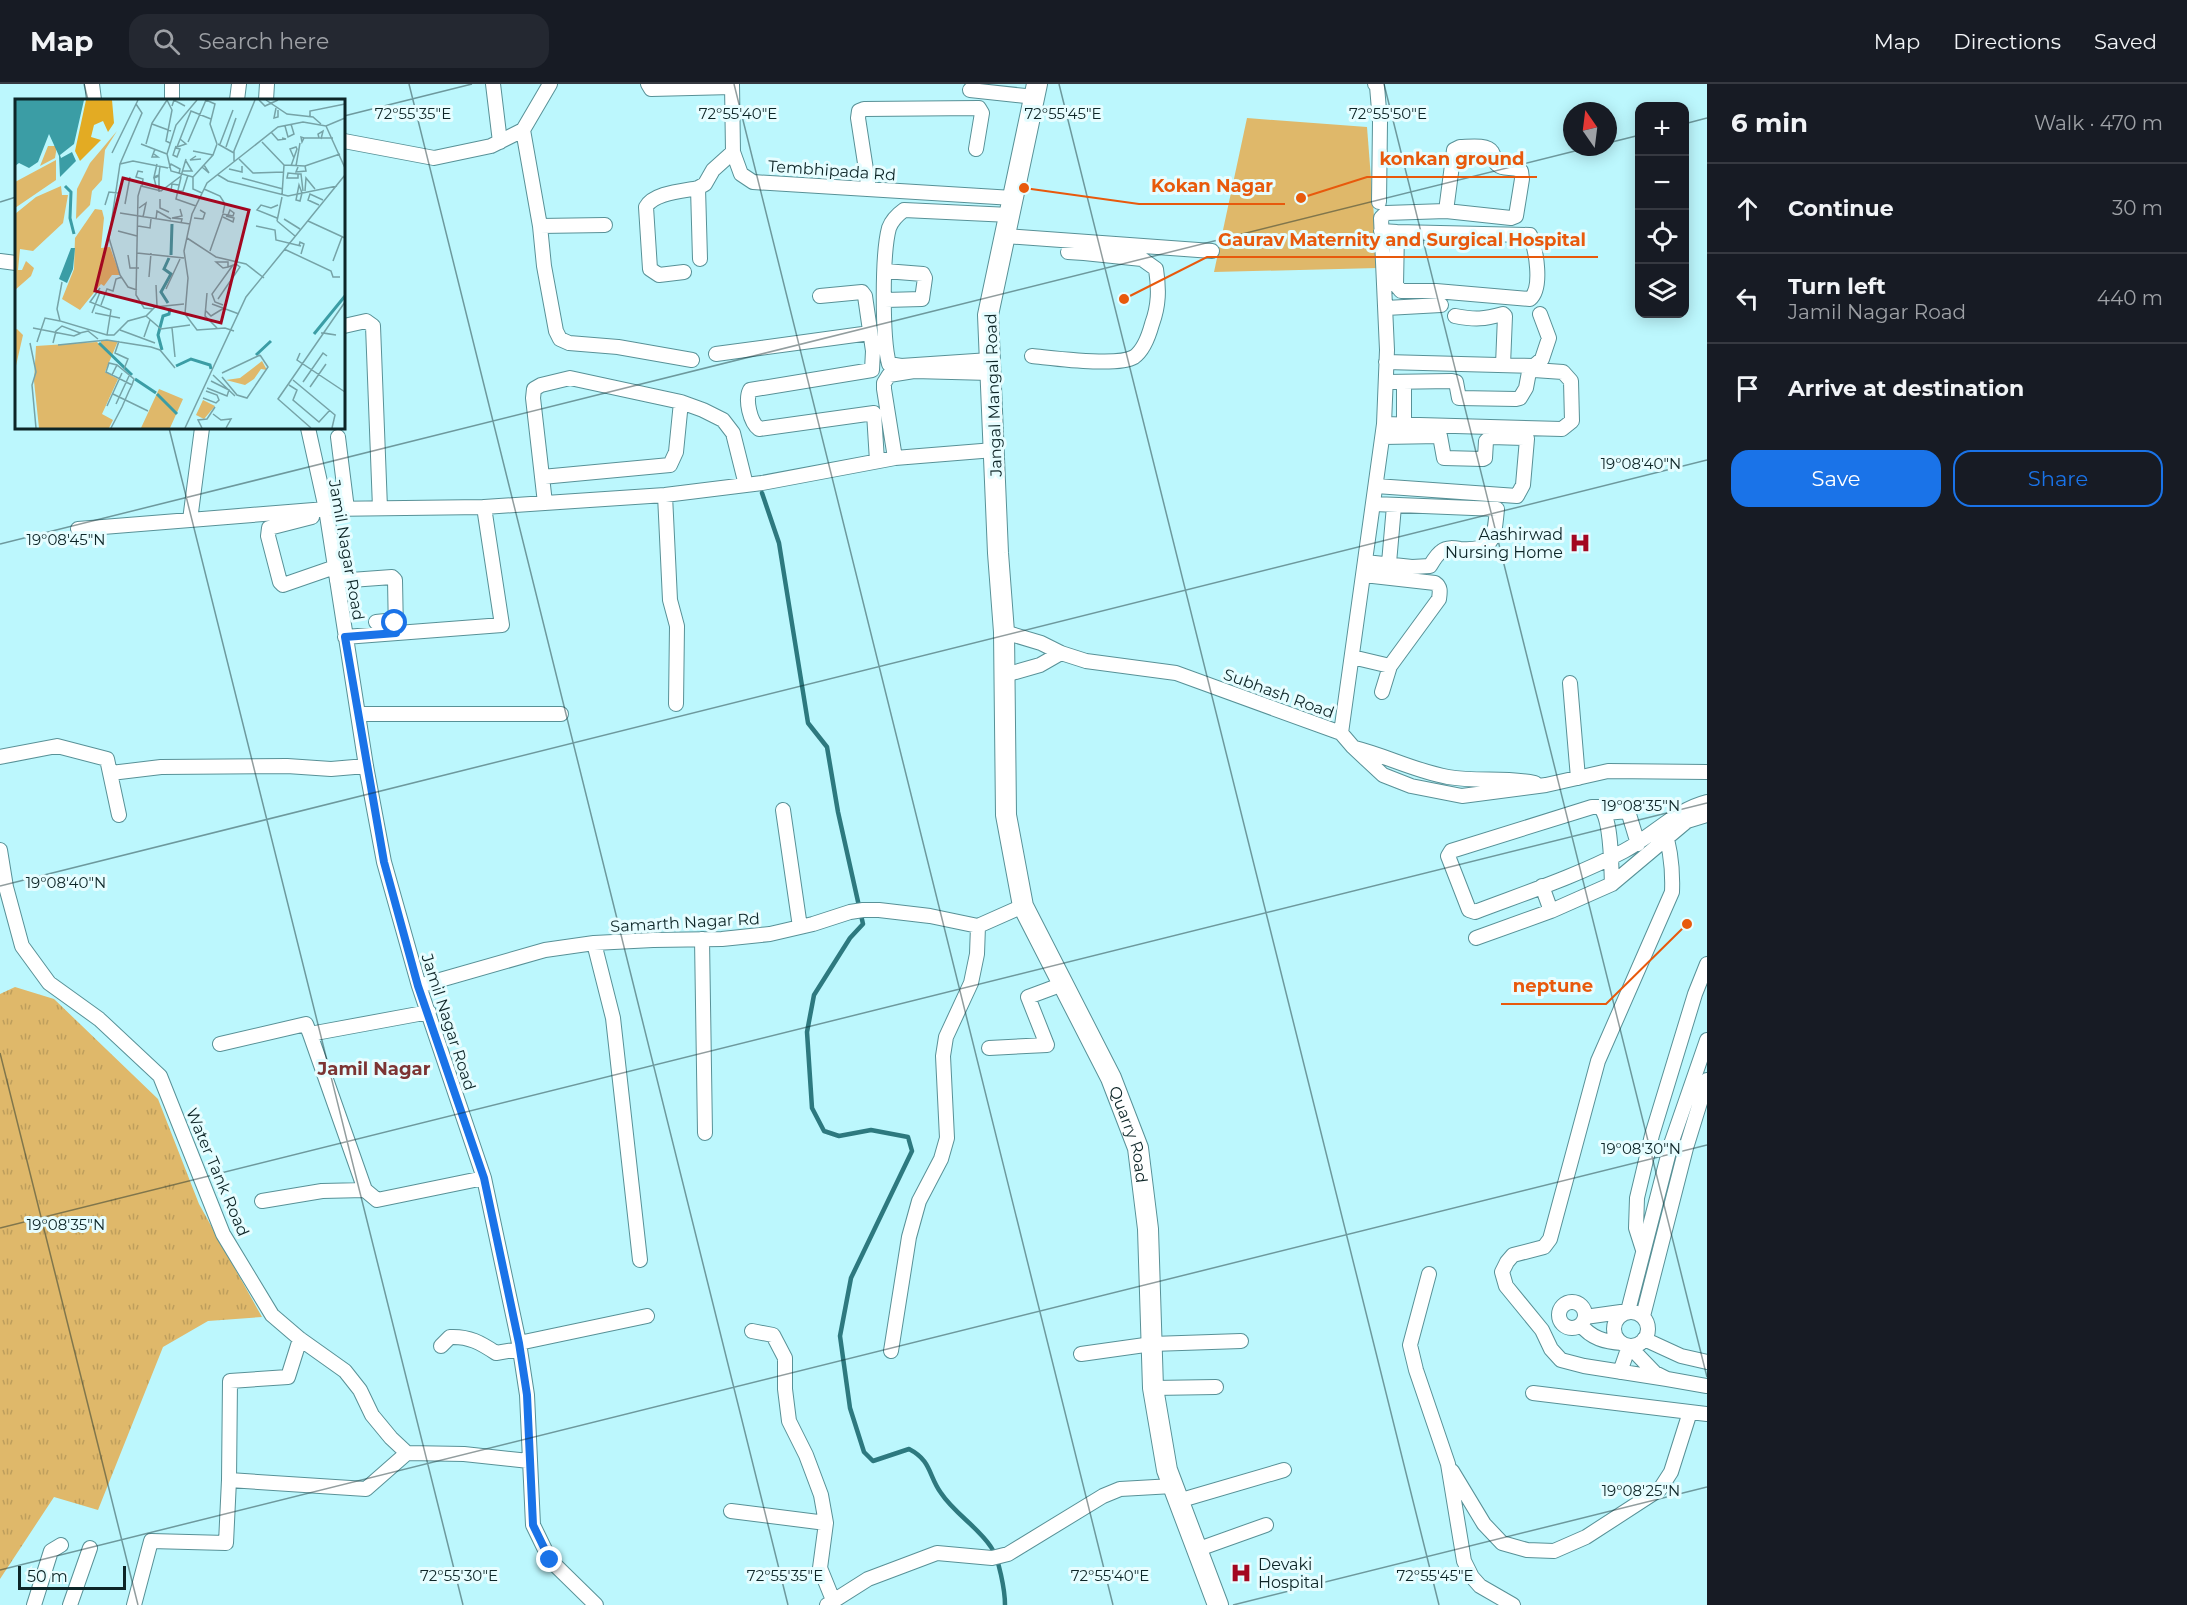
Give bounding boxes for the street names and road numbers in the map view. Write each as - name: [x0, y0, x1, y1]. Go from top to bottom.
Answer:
- street label: Tembhipada Rd: [767, 157, 896, 184]
- street label: Jangal Mangal Road: [981, 313, 1006, 478]
- street label: Jamil Nagar Road: [325, 477, 368, 622]
- street label: Subhash Road: [1221, 665, 1337, 722]
- street label: Samarth Nagar Rd: [610, 909, 760, 936]
- street label: Jamil Nagar Road: [417, 950, 480, 1093]
- street label: Quarry Road: [1105, 1083, 1151, 1184]
- street label: Water Tank Road: [182, 1105, 253, 1239]

